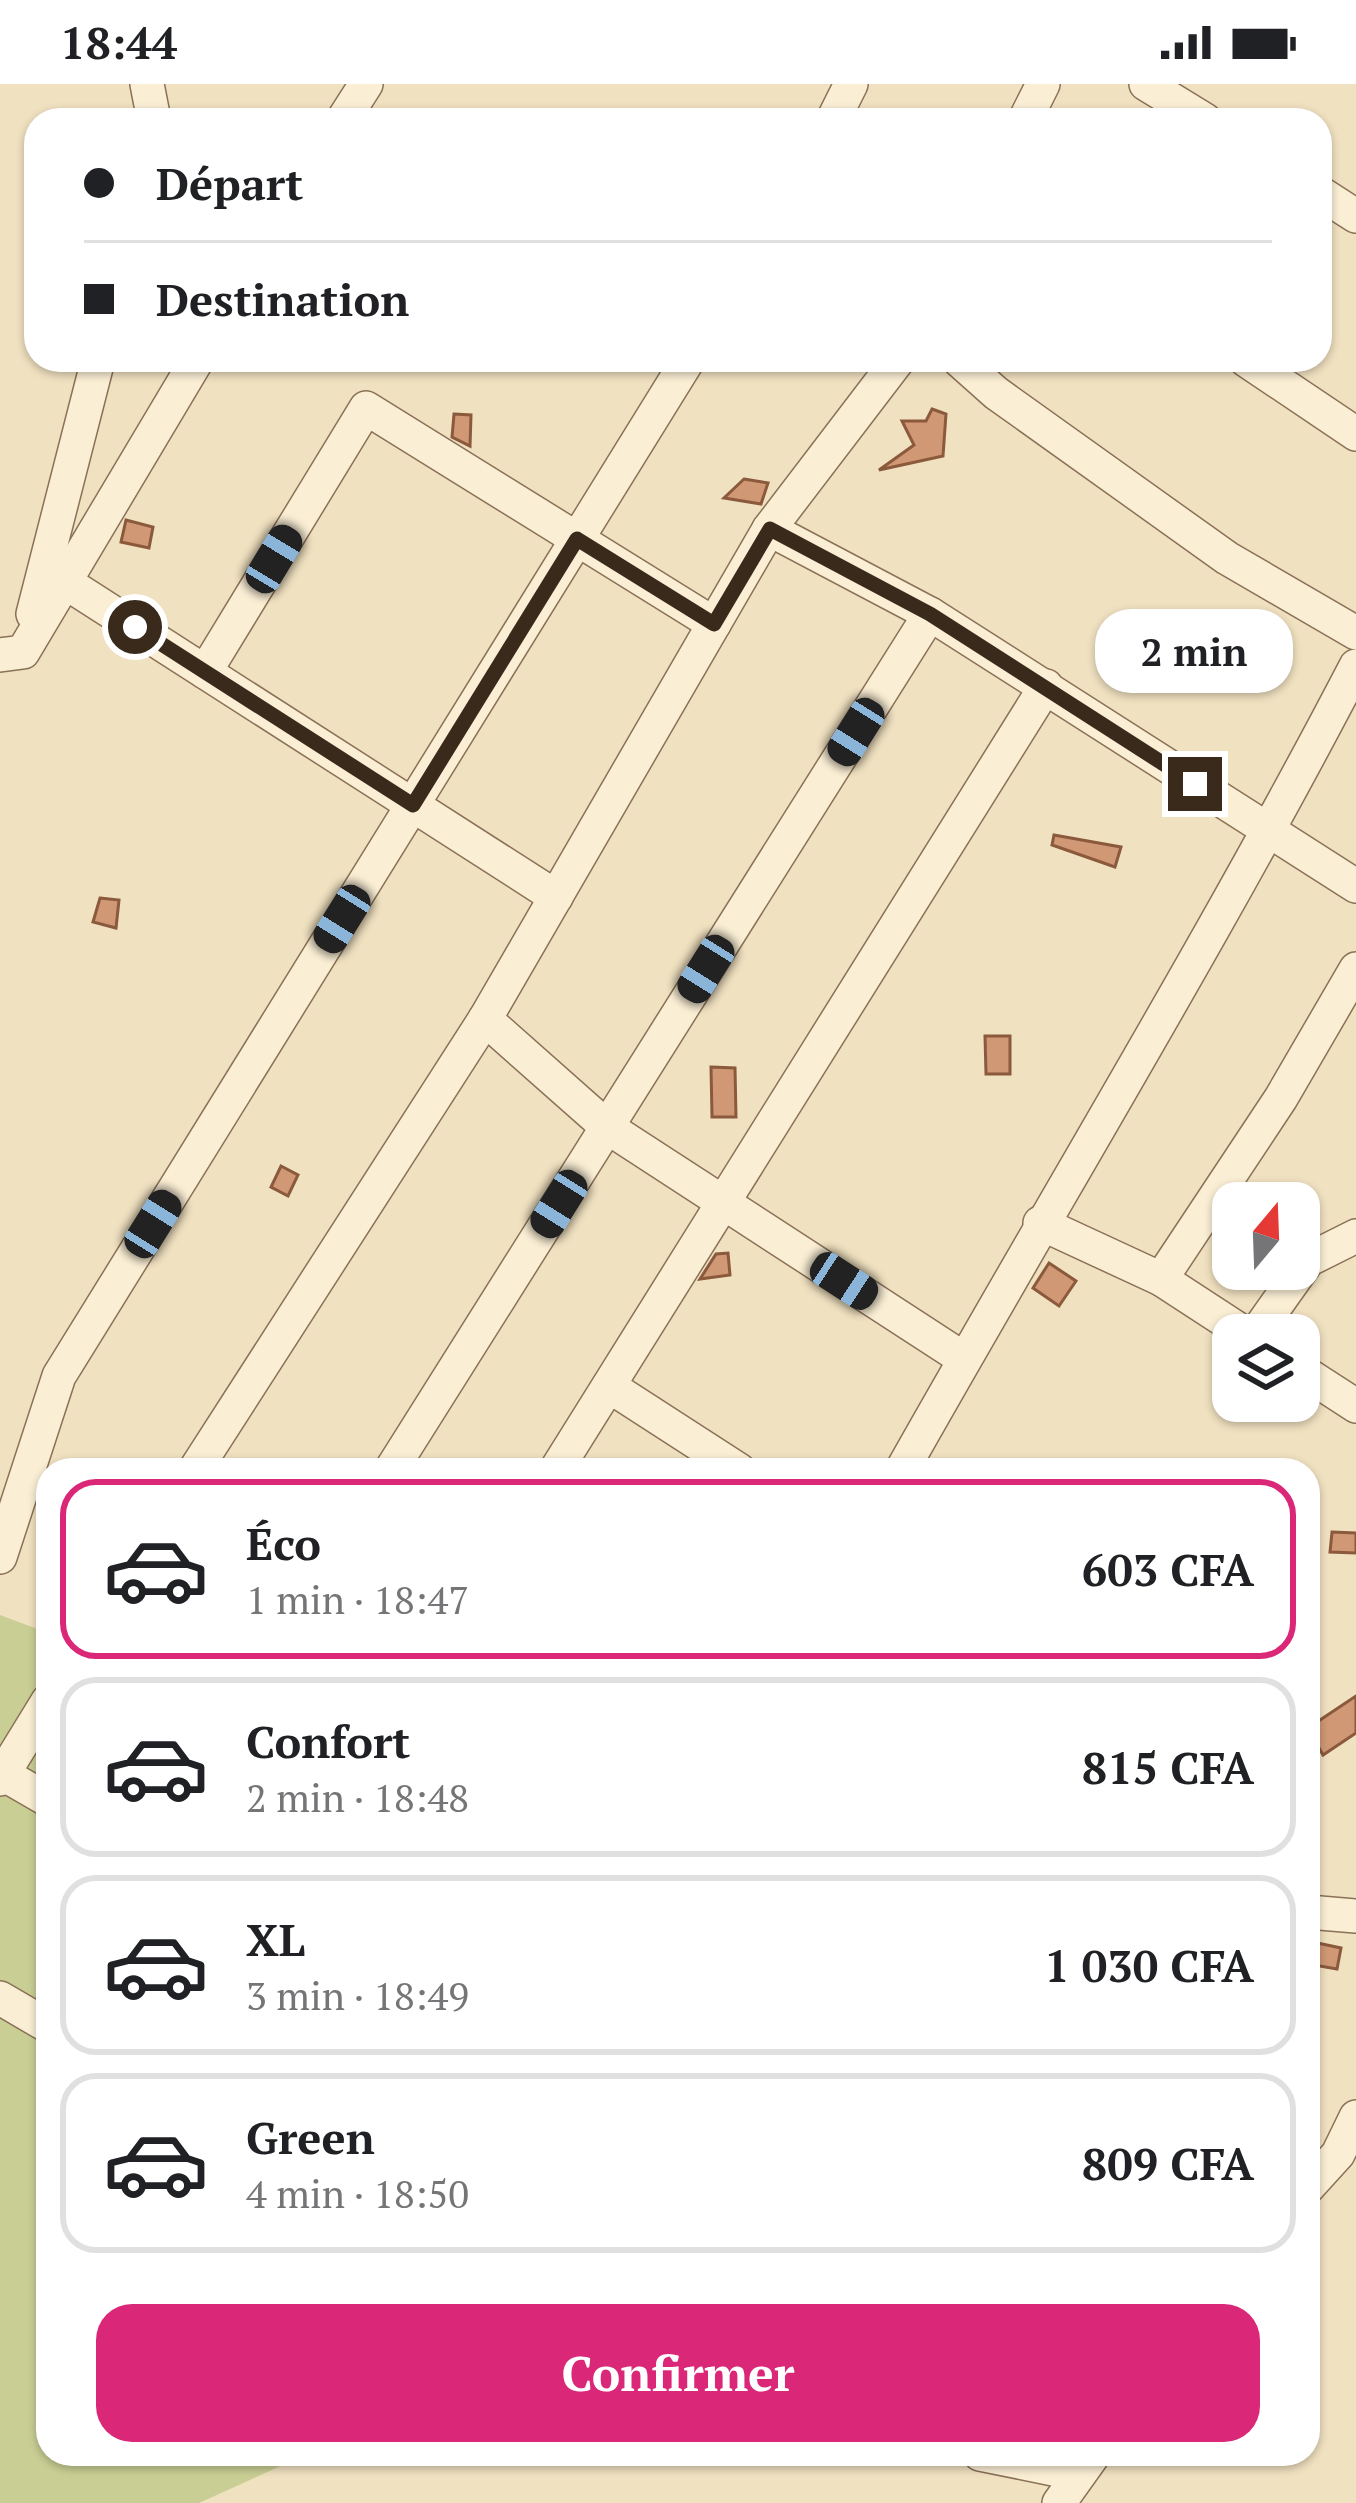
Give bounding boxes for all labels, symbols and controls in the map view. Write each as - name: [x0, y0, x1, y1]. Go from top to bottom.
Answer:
- text: 18:44: [60, 12, 177, 72]
- text: Départ: [156, 153, 303, 213]
- text: Destination: [156, 269, 409, 329]
- car: [240, 519, 308, 599]
- route start: [108, 600, 162, 654]
- callout: 2 min: [1096, 610, 1294, 694]
- text: 2 min: [1141, 625, 1247, 677]
- car: [822, 692, 890, 772]
- route end: [1168, 757, 1222, 811]
- car: [308, 879, 376, 959]
- car: [672, 929, 740, 1009]
- car: [525, 1164, 593, 1244]
- north arrow: [1212, 1182, 1320, 1290]
- map controls: [1212, 1182, 1320, 1422]
- car: [119, 1184, 187, 1264]
- car: [804, 1246, 884, 1316]
- button: layers: [1212, 1314, 1320, 1422]
- text: Éco: [246, 1513, 321, 1573]
- icon: car: [102, 1515, 210, 1623]
- text: 603 CFA: [1082, 1539, 1254, 1599]
- text: 1 min · 18:47: [246, 1573, 469, 1625]
- text: Confort: [246, 1711, 410, 1771]
- icon: car: [102, 1713, 210, 1821]
- text: 815 CFA: [1082, 1737, 1254, 1797]
- text: 2 min · 18:48: [246, 1771, 469, 1823]
- text: XL: [246, 1909, 305, 1969]
- icon: car: [102, 1911, 210, 2019]
- text: 1 030 CFA: [1044, 1935, 1254, 1995]
- text: 3 min · 18:49: [246, 1969, 469, 2021]
- text: Green: [246, 2107, 375, 2167]
- icon: car: [102, 2109, 210, 2217]
- text: 809 CFA: [1082, 2133, 1254, 2193]
- text: 4 min · 18:50: [246, 2167, 469, 2219]
- button: Confirmer: [96, 2304, 1260, 2442]

